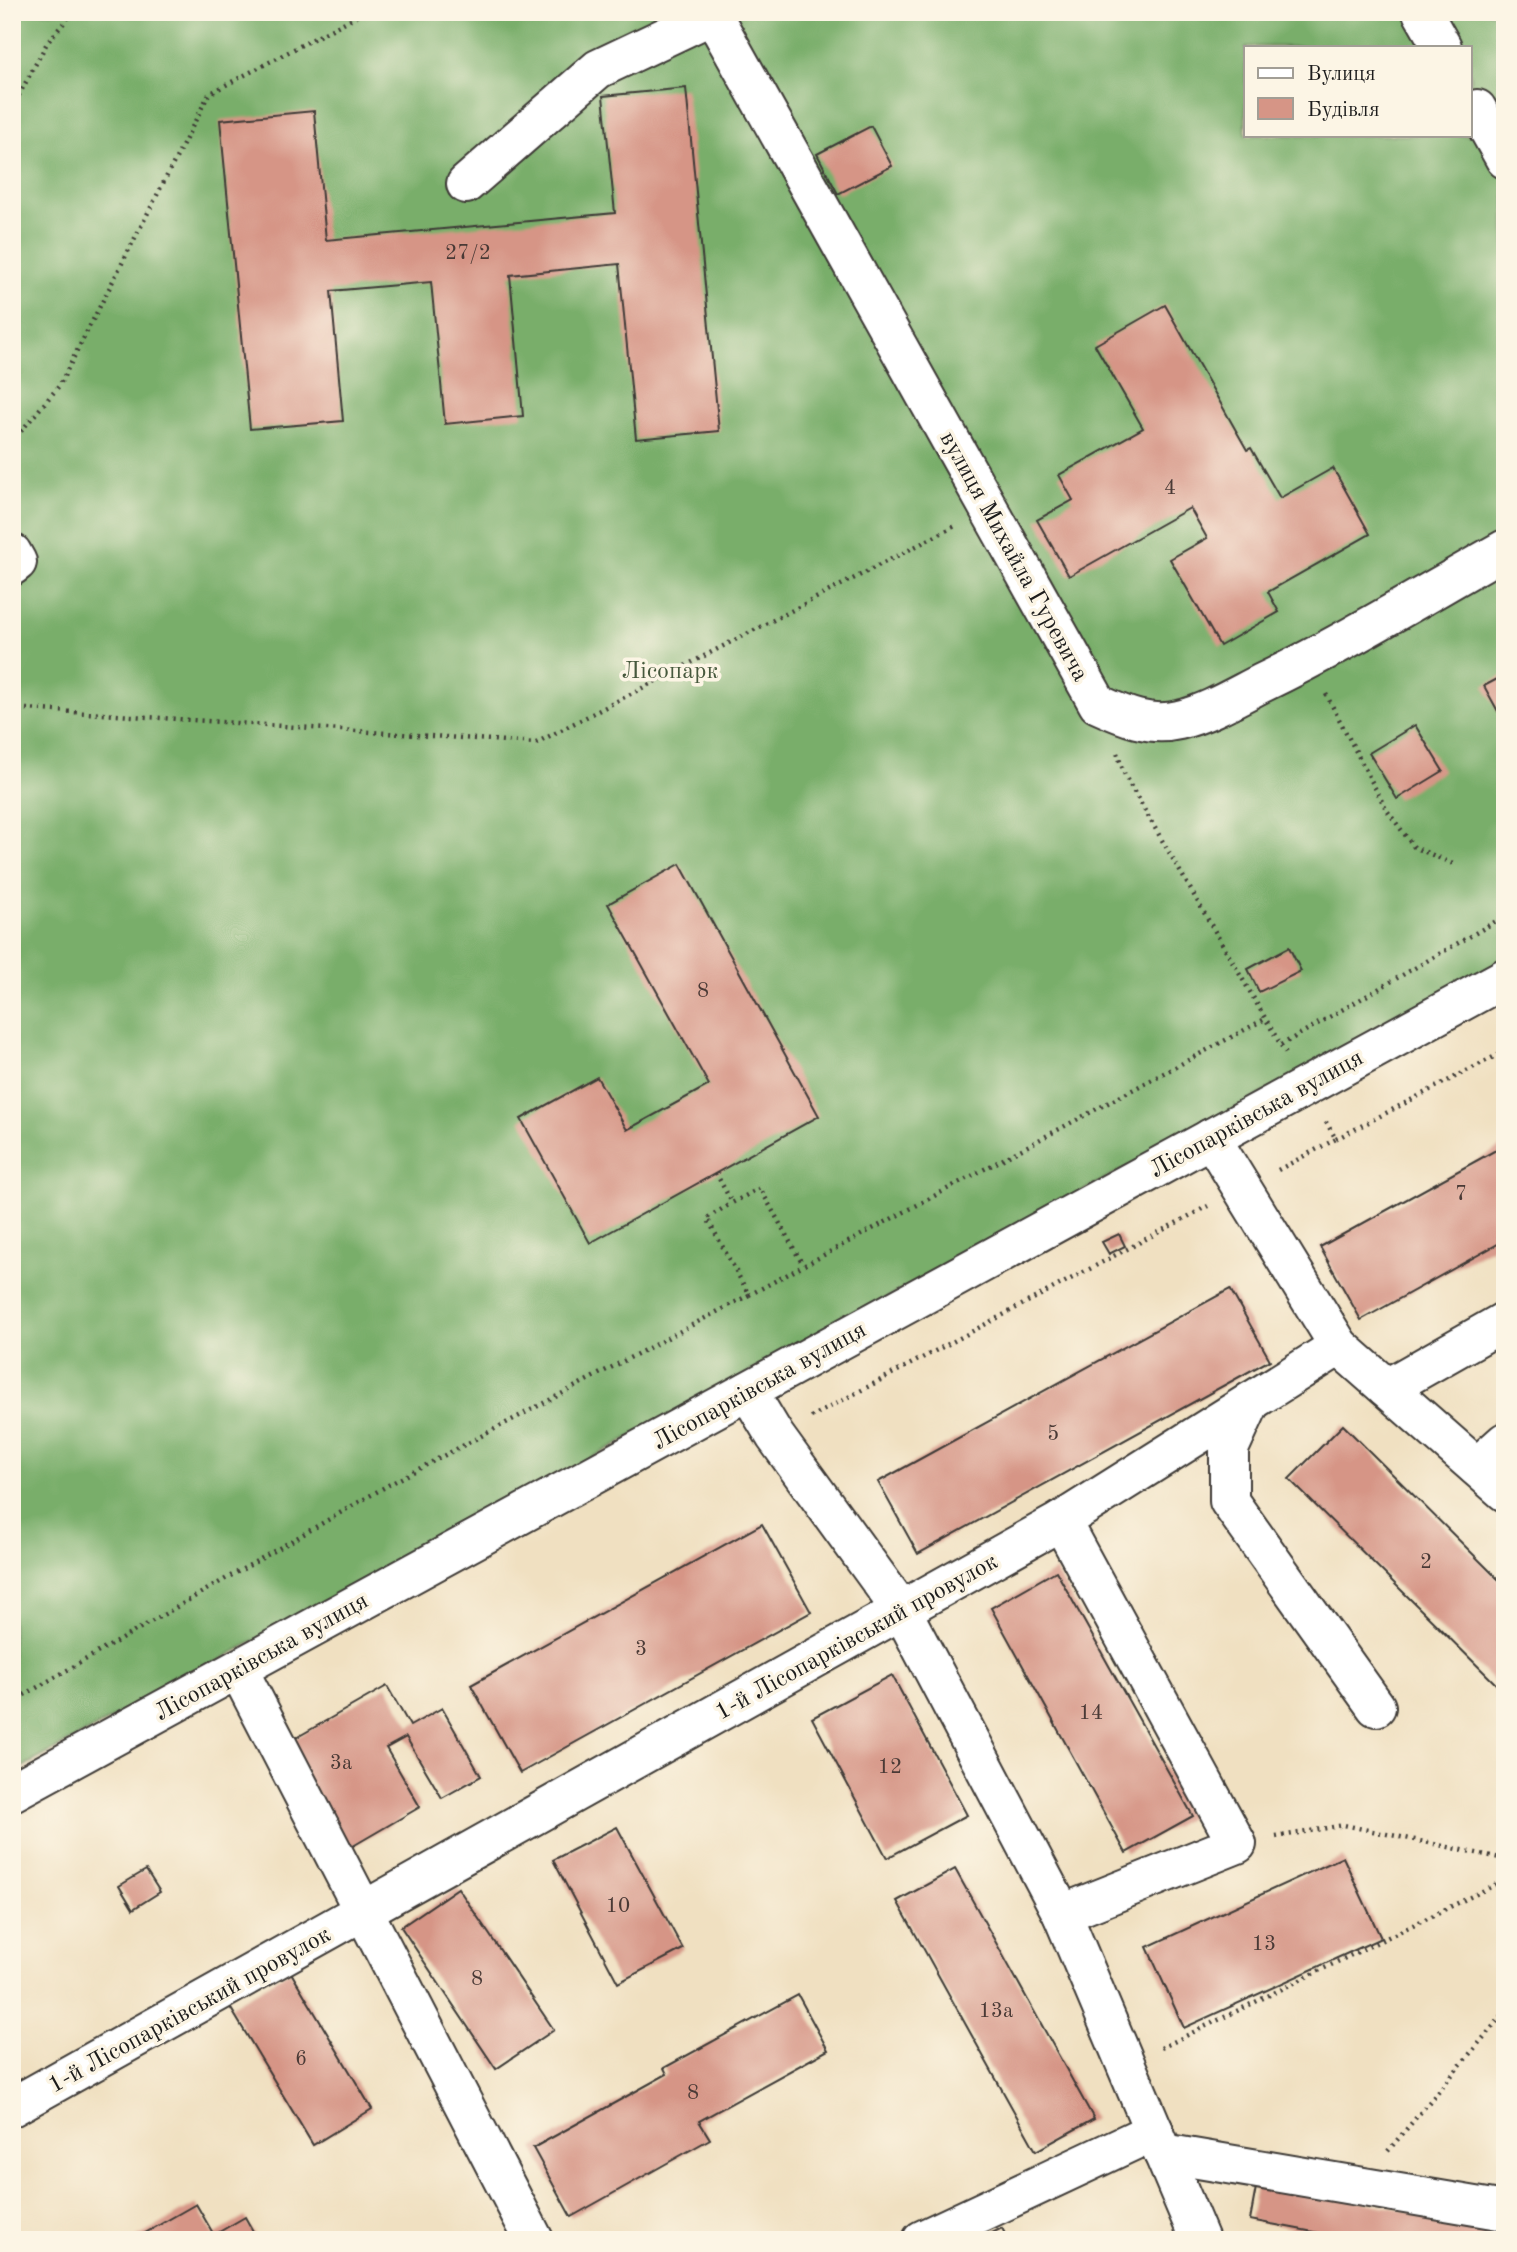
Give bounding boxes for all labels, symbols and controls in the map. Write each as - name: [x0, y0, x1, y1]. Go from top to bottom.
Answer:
- legend: [1244, 46, 1472, 136]
- text: Вулиця: [1307, 64, 1376, 85]
- text: Будівля: [1307, 100, 1380, 121]
- house number: 27/2: [445, 243, 491, 264]
- street label: вулиця Михайла Гуревича: [935, 428, 1092, 686]
- house number: 4: [1164, 478, 1176, 499]
- park label: Лісопарк: [621, 660, 719, 684]
- house number: 8: [697, 981, 709, 1002]
- street label: Лісопарківська вулиця: [1146, 1046, 1368, 1183]
- house number: 7: [1455, 1184, 1467, 1205]
- street label: Лісопарківська вулиця: [649, 1318, 871, 1455]
- house number: 5: [1047, 1424, 1059, 1445]
- street label: 1-й Лісопарківський провулок: [712, 1550, 1002, 1726]
- house number: 2: [1420, 1552, 1432, 1573]
- street label: Лісопарківська вулиця: [151, 1589, 373, 1726]
- house number: 3: [635, 1639, 647, 1660]
- house number: 14: [1079, 1703, 1103, 1724]
- house number: 3а: [330, 1753, 352, 1774]
- house number: 12: [878, 1757, 902, 1778]
- house number: 10: [606, 1896, 630, 1917]
- street label: 1-й Лісопарківський провулок: [45, 1923, 335, 2099]
- house number: 13: [1252, 1934, 1276, 1955]
- house number: 8: [471, 1969, 483, 1990]
- house number: 13а: [979, 2001, 1013, 2022]
- house number: 6: [295, 2049, 307, 2070]
- house number: 8: [687, 2083, 699, 2104]

